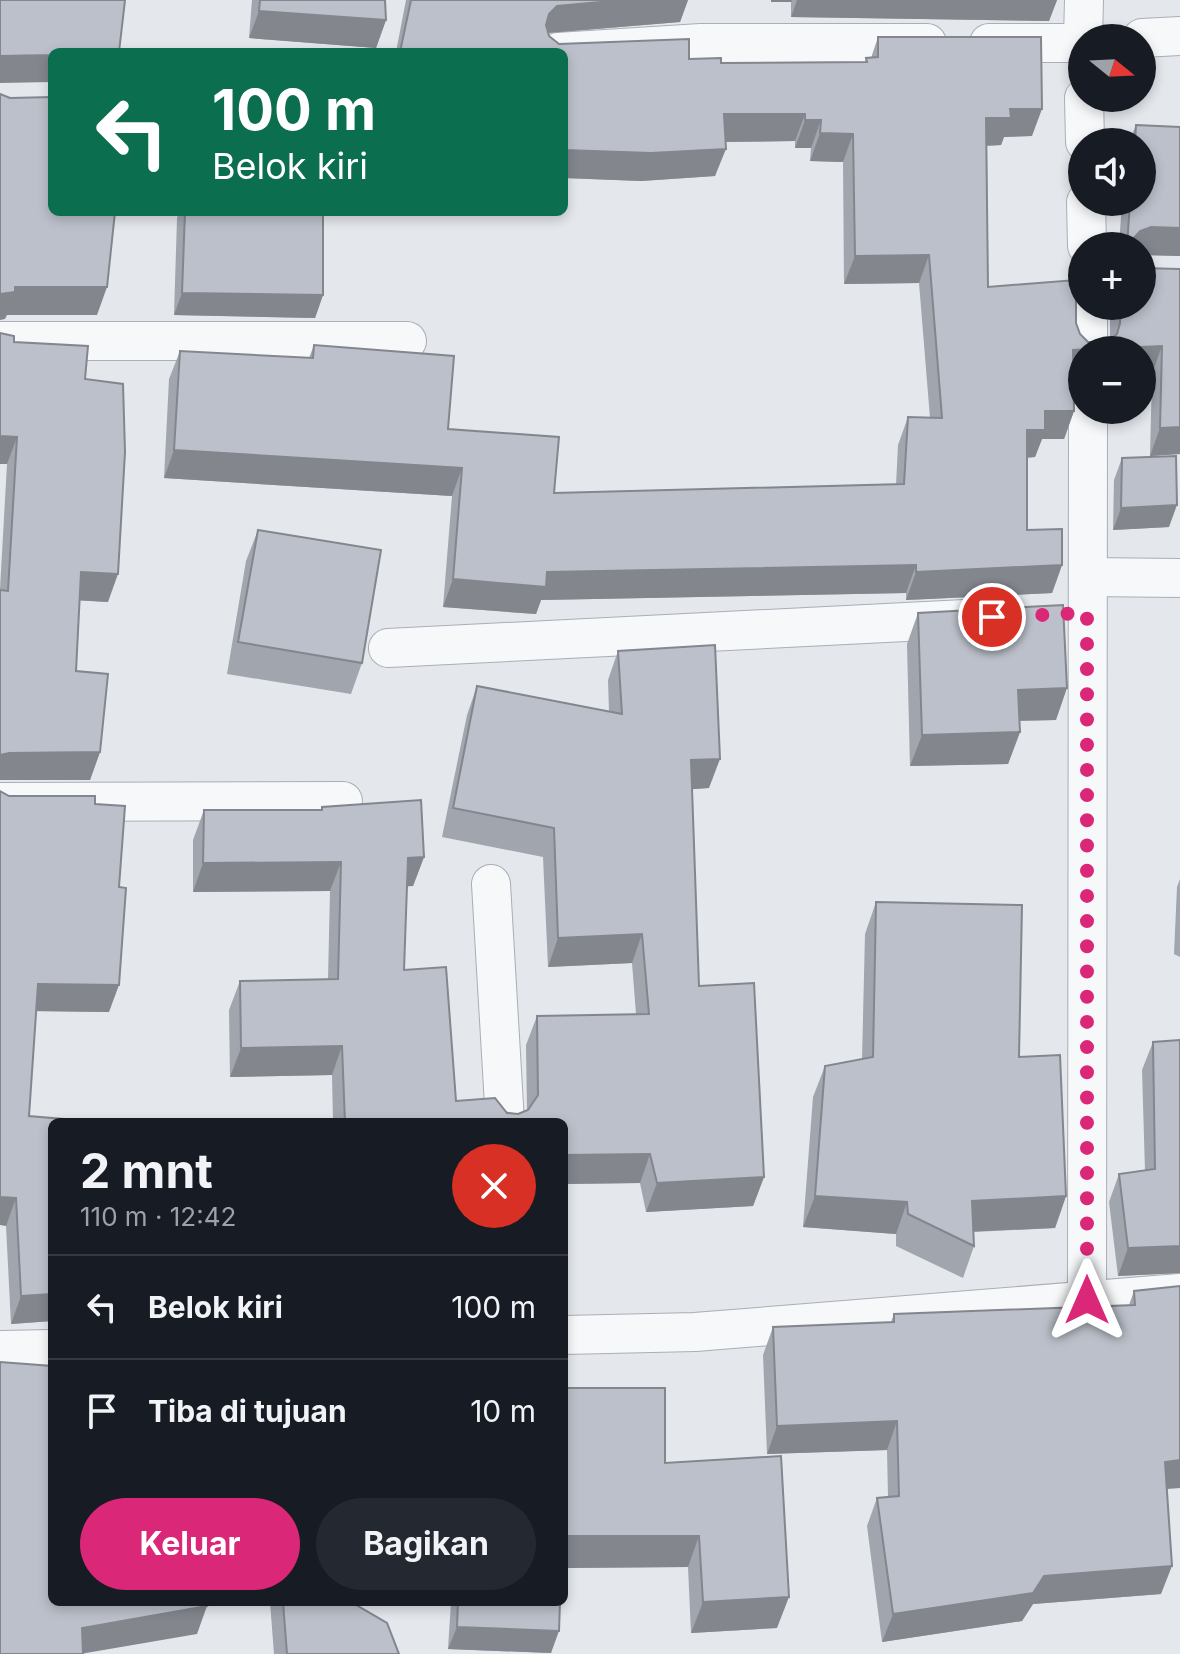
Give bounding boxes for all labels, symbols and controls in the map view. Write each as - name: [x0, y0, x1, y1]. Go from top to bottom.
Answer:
- north arrow: [1068, 24, 1156, 112]
- map controls: [1068, 24, 1156, 424]
- text: 100 m: [212, 76, 376, 144]
- icon: left: [80, 80, 184, 184]
- button: sound: [1068, 128, 1156, 216]
- text: Belok kiri: [212, 144, 368, 188]
- button: +: [1068, 232, 1156, 320]
- button: −: [1068, 336, 1156, 424]
- pin: [958, 583, 1026, 651]
- icon: arrive: [970, 595, 1014, 639]
- text: 2 mnt: [80, 1141, 213, 1200]
- button: close: [452, 1144, 536, 1228]
- text: 110 m · 12:42: [80, 1201, 236, 1232]
- position arrow: [1045, 1258, 1129, 1342]
- icon: left: [80, 1285, 124, 1329]
- text: Belok kiri: [148, 1289, 283, 1325]
- text: 100 m: [451, 1289, 536, 1325]
- icon: arrive: [80, 1389, 124, 1433]
- text: Tiba di tujuan: [148, 1393, 347, 1429]
- text: 10 m: [470, 1393, 536, 1429]
- button: Keluar: [80, 1498, 300, 1590]
- button: Bagikan: [316, 1498, 536, 1590]

